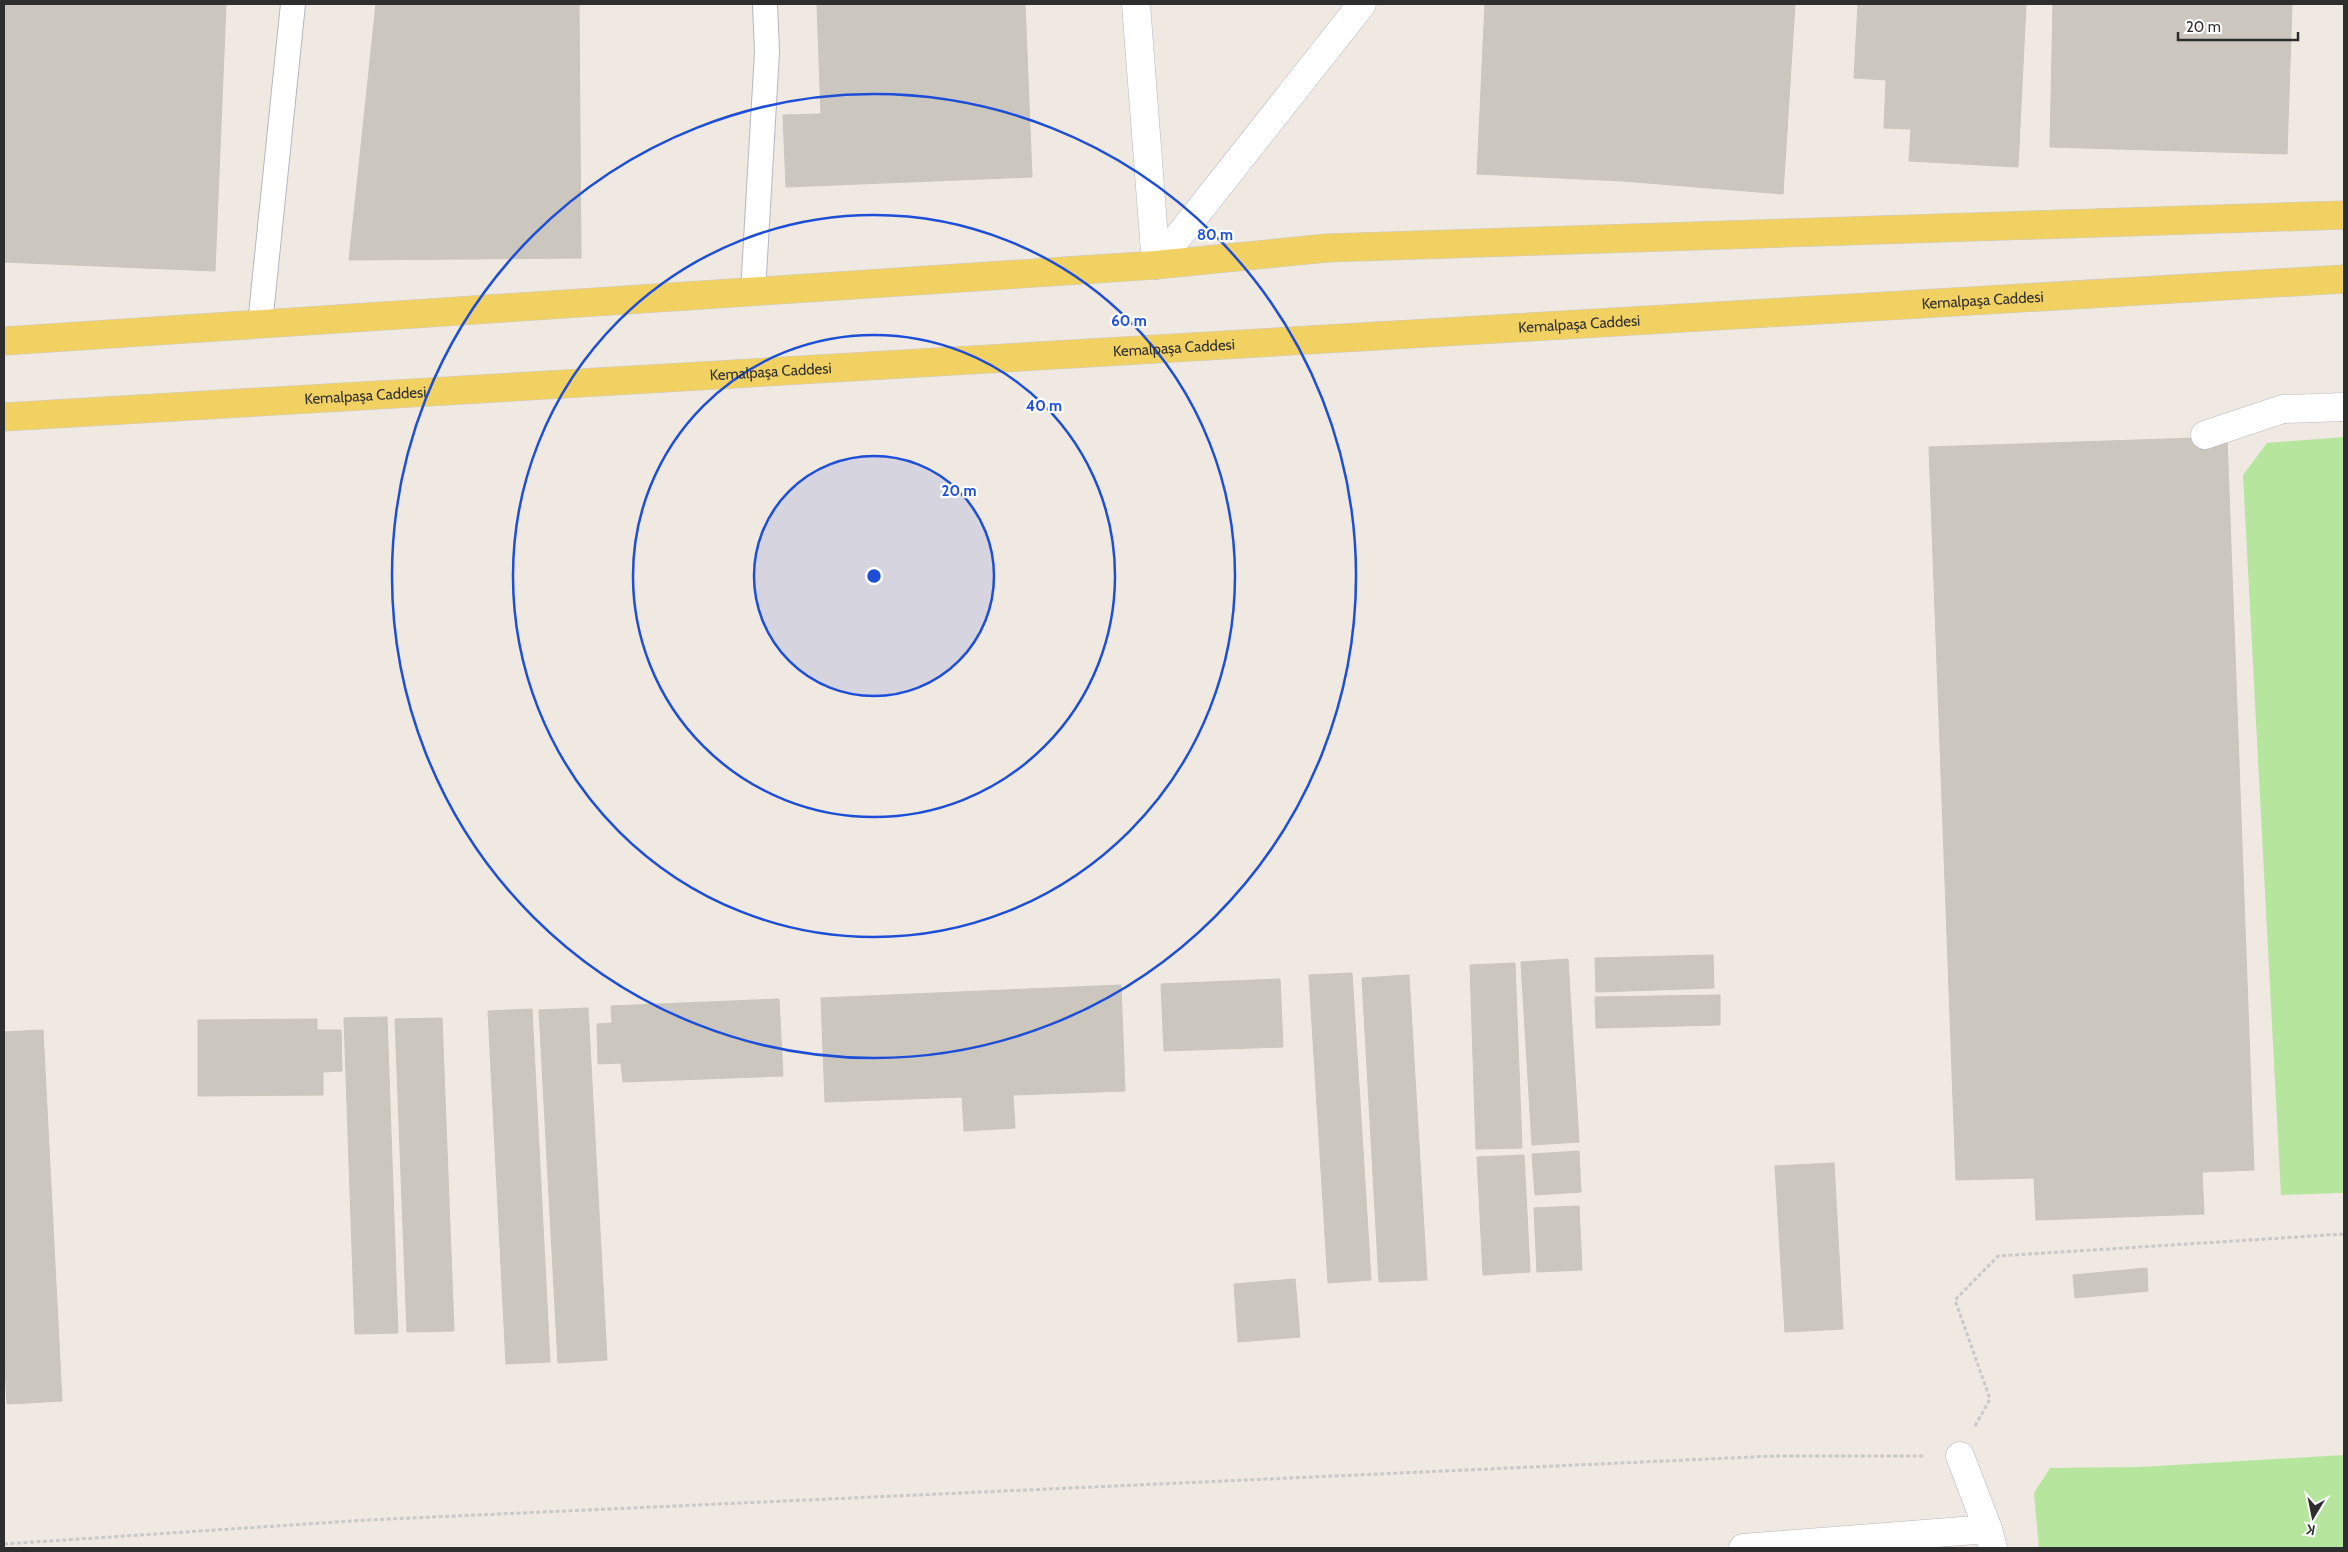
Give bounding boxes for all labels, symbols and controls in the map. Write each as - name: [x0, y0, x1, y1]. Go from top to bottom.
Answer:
- scale bar: [2178, 10, 2298, 42]
- text: 20 m: [2186, 18, 2221, 36]
- text: 80 m: [1197, 226, 1233, 244]
- street label: Kemalpaşa Caddesi: [1921, 288, 2044, 313]
- text: 60 m: [1111, 312, 1147, 330]
- street label: Kemalpaşa Caddesi: [1518, 312, 1641, 337]
- street label: Kemalpaşa Caddesi: [1112, 335, 1235, 361]
- street label: Kemalpaşa Caddesi: [709, 359, 832, 384]
- street label: Kemalpaşa Caddesi: [304, 383, 427, 408]
- text: 40 m: [1026, 397, 1062, 415]
- text: 20 m: [942, 482, 976, 500]
- centre of rings: [865, 567, 883, 585]
- north arrow: [2288, 1492, 2338, 1542]
- text: K: [2305, 1520, 2317, 1539]

